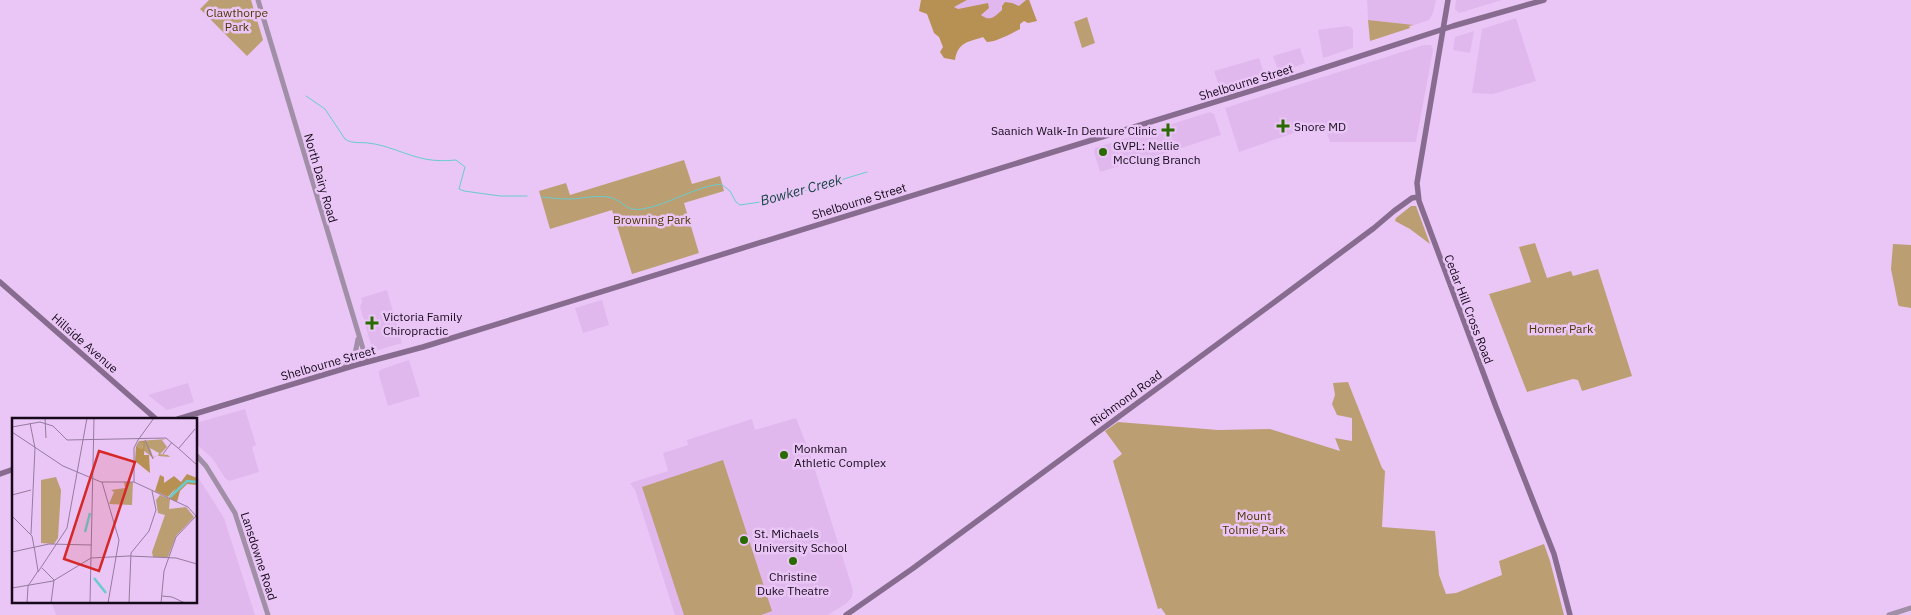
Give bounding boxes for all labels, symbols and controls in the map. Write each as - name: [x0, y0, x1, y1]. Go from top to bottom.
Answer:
- park label: Clawthorpe Park: [206, 5, 268, 34]
- street label: Shelbourne Street: [1197, 61, 1295, 103]
- marker: Snore MD: [1276, 119, 1290, 133]
- place label: Snore MD: [1294, 119, 1346, 134]
- place label: Saanich Walk-In Denture Clinic: [991, 123, 1157, 138]
- marker: Saanich Walk-In Denture Clinic: [1161, 123, 1175, 137]
- street label: North Dairy Road: [301, 132, 341, 224]
- place label: GVPL: Nellie McClung Branch: [1113, 138, 1201, 167]
- marker: GVPL: Nellie McClung Branch: [1097, 146, 1109, 158]
- water label: Bowker Creek: [758, 170, 845, 210]
- street label: Shelbourne Street: [810, 180, 908, 222]
- park label: Browning Park: [613, 212, 692, 227]
- street label: Cedar Hill Cross Road: [1441, 252, 1497, 366]
- place label: Victoria Family Chiropractic: [383, 309, 462, 338]
- street label: Hillside Avenue: [49, 310, 122, 376]
- marker: Victoria Family Chiropractic: [365, 316, 379, 330]
- park label: Horner Park: [1529, 321, 1594, 336]
- street label: Shelbourne Street: [279, 342, 377, 384]
- street label: Richmond Road: [1087, 367, 1165, 429]
- inset map: [12, 418, 198, 602]
- place label: Monkman Athletic Complex: [794, 441, 886, 470]
- marker: Monkman Athletic Complex: [778, 449, 790, 461]
- park label: Mount Tolmie Park: [1222, 508, 1286, 537]
- street label: Lansdowne Road: [238, 510, 280, 602]
- place label: St. Michaels University School: [754, 526, 847, 555]
- marker: St. Michaels University School: [738, 534, 750, 546]
- marker: Christine Duke Theatre: [787, 555, 799, 567]
- place label: Christine Duke Theatre: [757, 569, 830, 598]

